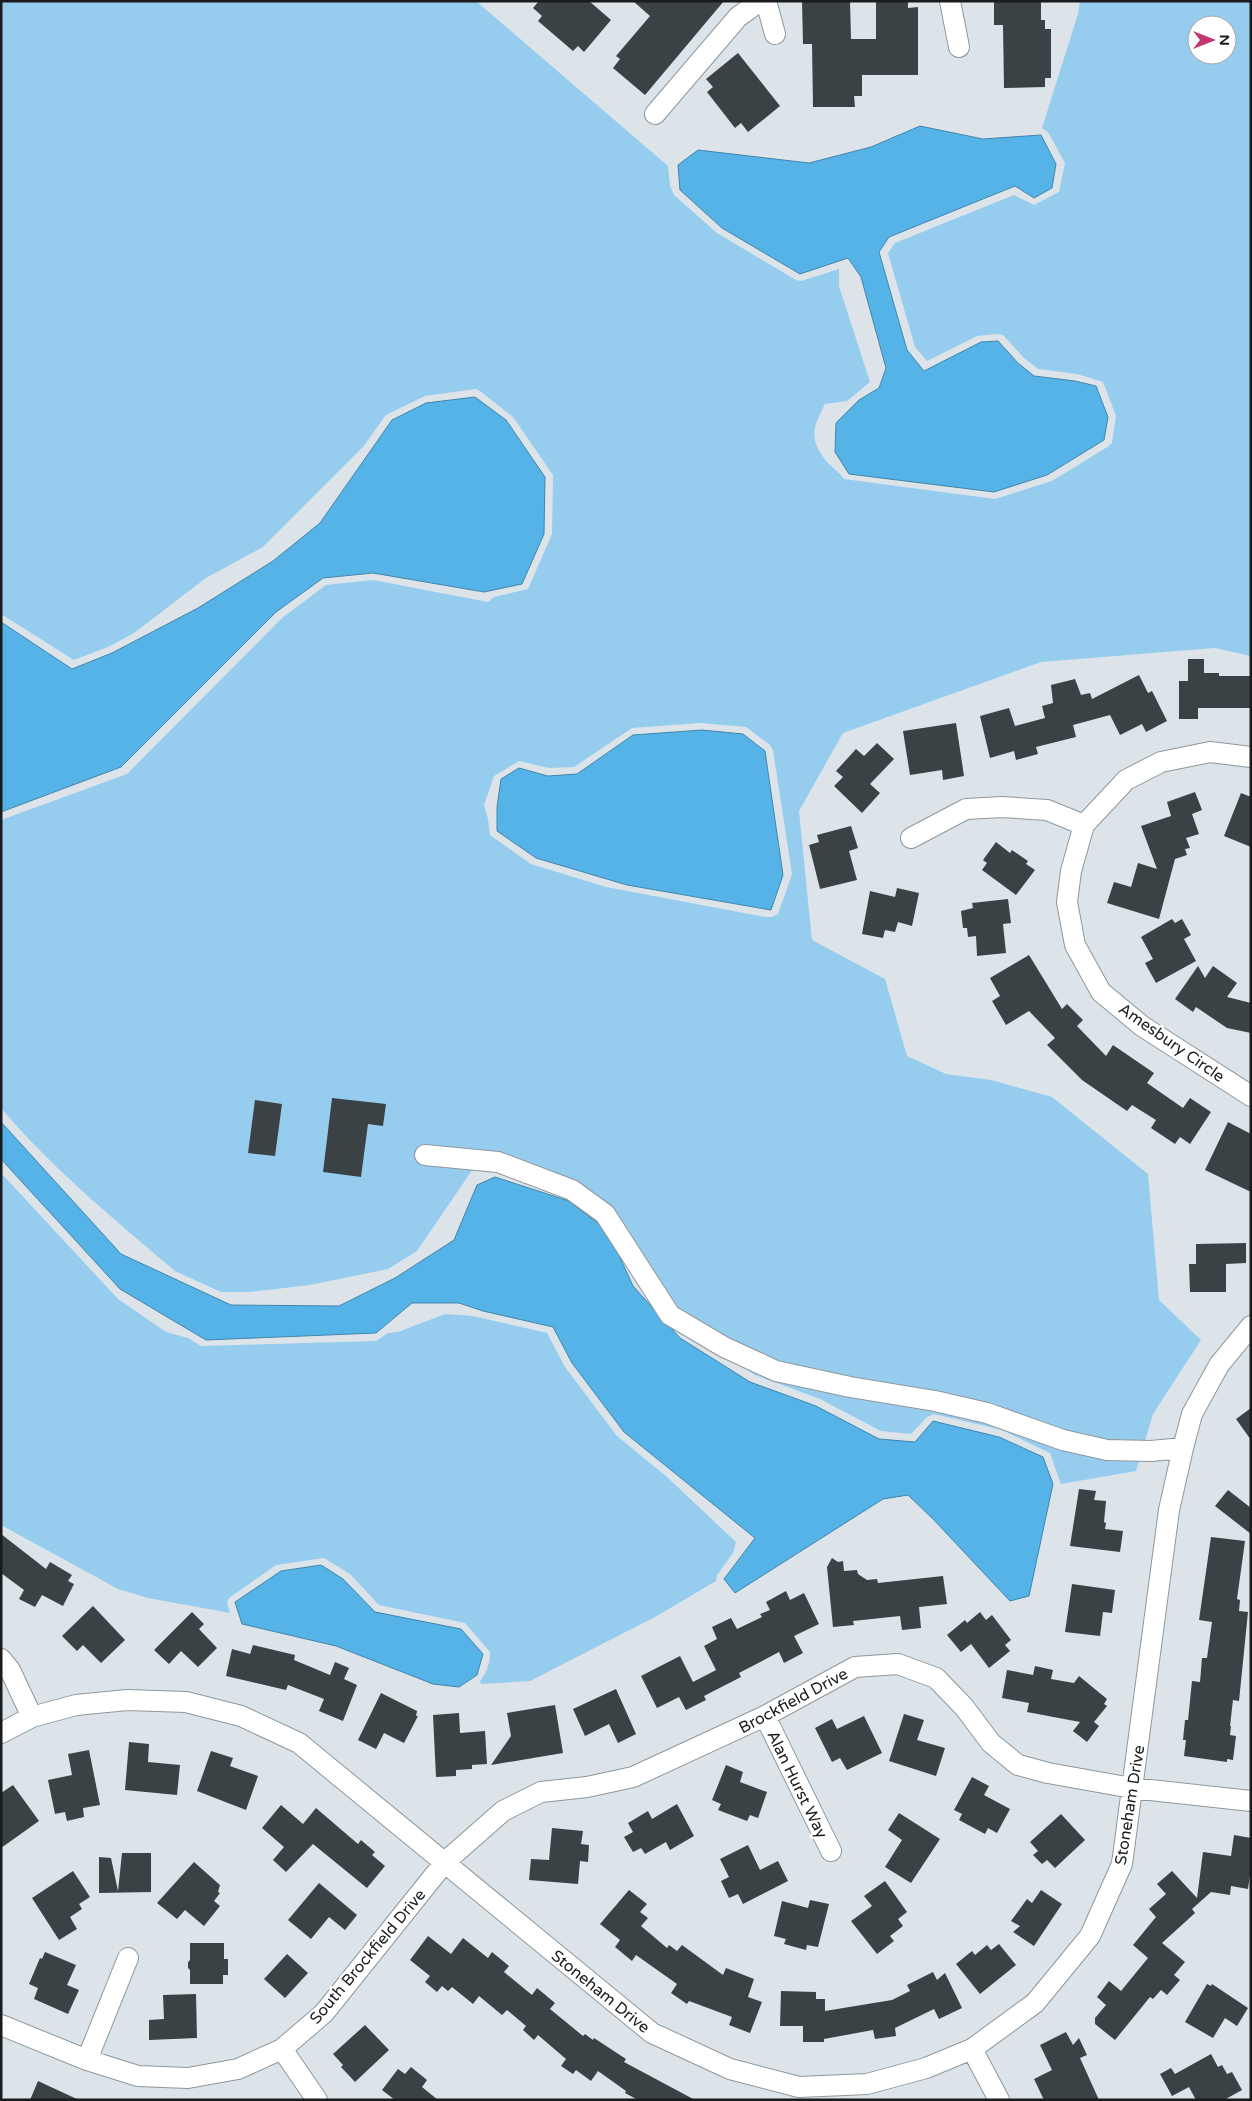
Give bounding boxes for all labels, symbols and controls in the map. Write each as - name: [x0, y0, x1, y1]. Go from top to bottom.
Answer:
- north arrow: [1187, 15, 1237, 65]
- text: N: [1216, 34, 1233, 46]
- street label: Amesbury Circle: [1115, 999, 1228, 1087]
- street label: Brockfield Drive: [735, 1664, 851, 1738]
- street label: Alan Hurst Way: [762, 1727, 832, 1842]
- street label: Stoneham Drive: [1111, 1744, 1149, 1866]
- street label: South Brockfield Drive: [305, 1885, 430, 2028]
- street label: Stoneham Drive: [547, 1946, 654, 2038]

